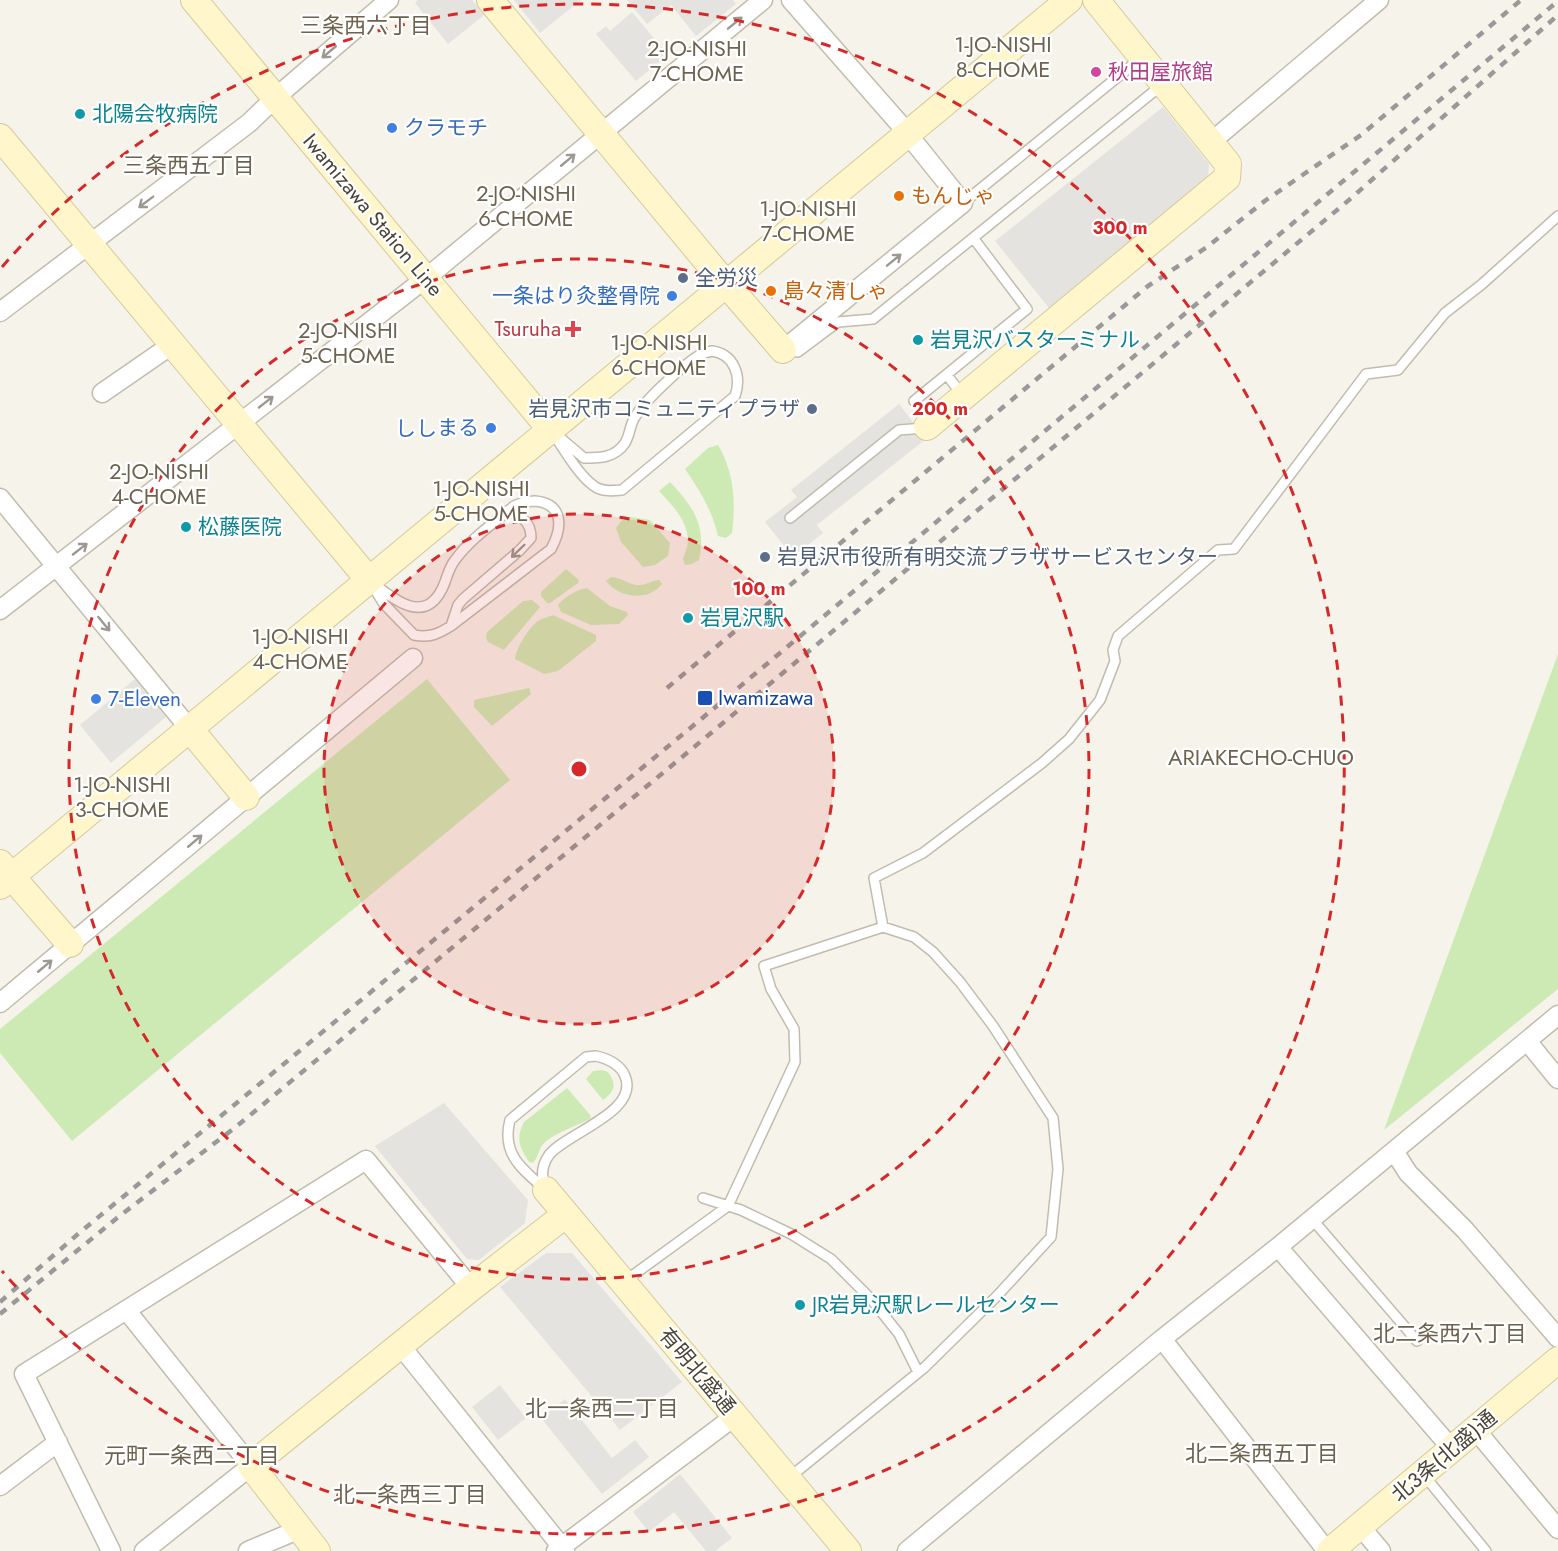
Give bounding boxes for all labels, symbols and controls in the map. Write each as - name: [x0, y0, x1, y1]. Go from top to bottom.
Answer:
- district label: 三条西六丁目: [300, 9, 432, 41]
- one-way arrow: [727, 16, 742, 30]
- district label: 1-JO-NISHI 8-CHOME: [954, 28, 1052, 85]
- district label: 2-JO-NISHI 7-CHOME: [647, 32, 747, 89]
- one-way arrow: [321, 45, 337, 58]
- place label: 秋田屋旅館: [1108, 57, 1213, 87]
- marker: 秋田屋旅館: [1089, 65, 1103, 79]
- place label: 北陽会牧病院: [92, 99, 218, 129]
- marker: 北陽会牧病院: [73, 107, 87, 121]
- place label: クラモチ: [404, 113, 488, 143]
- marker: クラモチ: [385, 121, 399, 135]
- street label: Iwamizawa Station Line: [296, 127, 450, 303]
- district label: 三条西五丁目: [123, 149, 255, 181]
- one-way arrow: [560, 153, 575, 167]
- district label: 2-JO-NISHI 6-CHOME: [476, 177, 576, 234]
- place label: もんじゃ: [911, 181, 995, 211]
- marker: もんじゃ: [892, 189, 906, 203]
- district label: 1-JO-NISHI 7-CHOME: [759, 192, 857, 249]
- one-way arrow: [138, 195, 154, 208]
- text: 300 m: [1092, 215, 1148, 241]
- one-way arrow: [885, 254, 901, 267]
- place label: 全労災: [695, 263, 758, 293]
- marker: 全労災: [676, 271, 690, 285]
- place label: 島々清しゃ: [783, 276, 888, 306]
- place label: 一条はり灸整骨院: [492, 281, 660, 311]
- marker: 島々清しゃ: [764, 284, 778, 298]
- marker: 一条はり灸整骨院: [665, 289, 679, 303]
- district label: 2-JO-NISHI 5-CHOME: [298, 314, 398, 371]
- place label: Tsuruha: [494, 314, 561, 344]
- marker: Tsuruha: [566, 322, 580, 336]
- place label: 岩見沢バスターミナル: [930, 325, 1140, 355]
- district label: 1-JO-NISHI 6-CHOME: [610, 326, 708, 383]
- marker: 岩見沢バスターミナル: [911, 333, 925, 347]
- place label: 岩見沢市コミュニティプラザ: [528, 394, 800, 424]
- one-way arrow: [258, 396, 274, 409]
- text: 200 m: [912, 396, 968, 422]
- marker: 岩見沢市コミュニティプラザ: [805, 402, 819, 416]
- place label: ししまる: [395, 413, 479, 443]
- marker: ししまる: [484, 421, 498, 435]
- district label: 2-JO-NISHI 4-CHOME: [109, 455, 209, 512]
- district label: 1-JO-NISHI 5-CHOME: [432, 472, 530, 529]
- place label: 松藤医院: [198, 512, 282, 542]
- marker: 松藤医院: [179, 520, 193, 534]
- one-way arrow: [72, 542, 88, 555]
- place label: 岩見沢市役所有明交流プラザサービスセンター: [777, 542, 1218, 572]
- one-way arrow: [511, 544, 526, 558]
- marker: 岩見沢市役所有明交流プラザサービスセンター: [758, 550, 772, 564]
- text: 100 m: [732, 576, 786, 602]
- place label: 岩見沢駅: [700, 603, 784, 633]
- marker: 岩見沢駅: [681, 611, 695, 625]
- one-way arrow: [98, 616, 111, 632]
- district label: 1-JO-NISHI 4-CHOME: [251, 620, 349, 677]
- place label: Iwamizawa: [718, 683, 813, 713]
- place label: 7-Eleven: [108, 684, 181, 714]
- marker: Iwamizawa: [696, 689, 714, 707]
- marker: 7-Eleven: [89, 692, 103, 706]
- district label: ARIAKECHO-CHUO: [1168, 741, 1354, 773]
- centre of rings: [569, 759, 589, 779]
- district label: 1-JO-NISHI 3-CHOME: [73, 768, 171, 825]
- one-way arrow: [186, 834, 202, 847]
- one-way arrow: [37, 959, 53, 972]
- place label: JR岩見沢駅レールセンター: [809, 1290, 1060, 1320]
- marker: JR岩見沢駅レールセンター: [793, 1298, 807, 1312]
- district label: 北二条西六丁目: [1373, 1317, 1527, 1349]
- street label: 有明北盛通: [652, 1321, 742, 1421]
- district label: 北一条西二丁目: [525, 1392, 679, 1424]
- street label: 北3条(北盛)通: [1385, 1403, 1503, 1509]
- district label: 北二条西五丁目: [1185, 1437, 1339, 1469]
- district label: 元町一条西二丁目: [104, 1439, 280, 1471]
- district label: 北一条西三丁目: [333, 1478, 487, 1510]

